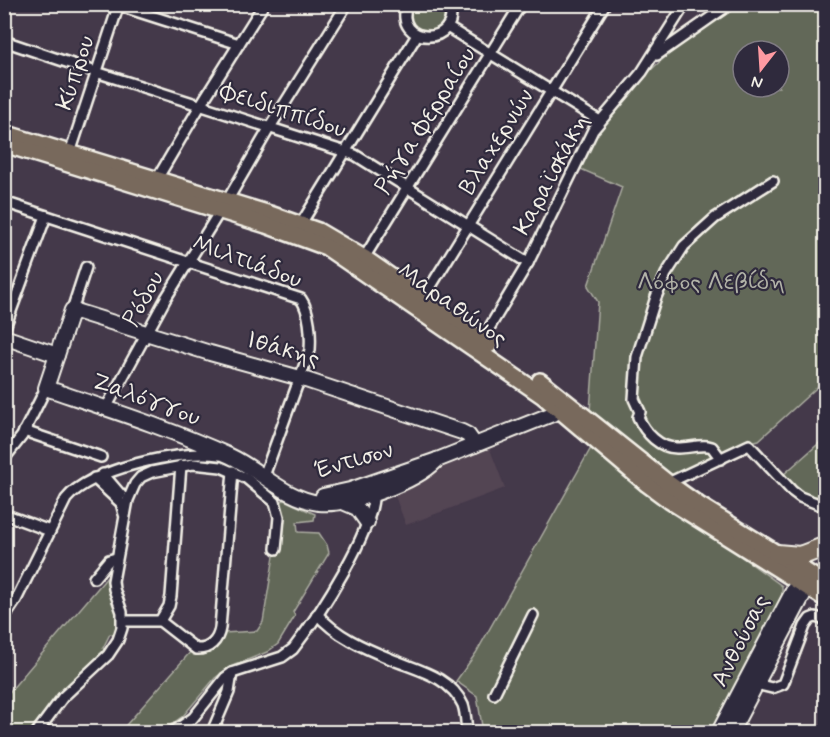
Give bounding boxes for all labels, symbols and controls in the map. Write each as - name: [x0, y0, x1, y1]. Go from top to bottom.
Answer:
- street label: Κύπρου: [49, 32, 103, 114]
- north arrow: [731, 39, 791, 99]
- street label: Ρήγα Φερραίου: [368, 41, 484, 200]
- text: N: [749, 70, 765, 94]
- street label: Φειδιππίδου: [215, 76, 350, 146]
- street label: Βλαχερνών: [452, 83, 542, 201]
- street label: Καραϊσκάκη: [507, 109, 597, 241]
- street label: Μιλτιάδου: [188, 228, 306, 296]
- street label: Μαραθώνος: [391, 256, 513, 354]
- street label: Ρόδου: [116, 266, 172, 332]
- park label: Λόφος Λεβίδη: [637, 267, 785, 298]
- street label: Ιθάκης: [243, 325, 323, 375]
- street label: Ζαλόγγου: [88, 366, 205, 434]
- street label: Έντισον: [311, 435, 397, 487]
- street label: Ανθούσας: [705, 590, 777, 692]

